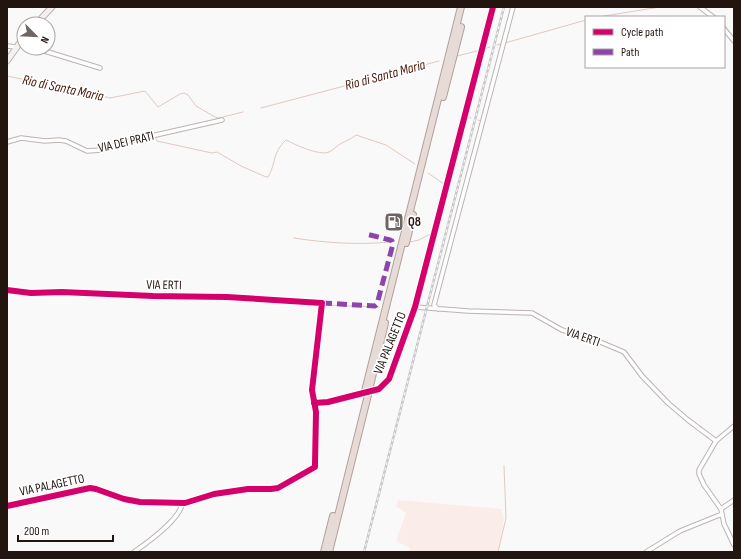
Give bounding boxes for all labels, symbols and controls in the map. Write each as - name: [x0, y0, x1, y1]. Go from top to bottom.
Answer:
- north arrow: [16, 16, 56, 56]
- legend: [585, 16, 725, 68]
- text: Cycle path: [621, 25, 663, 40]
- text: N: [37, 35, 52, 45]
- text: Path: [621, 45, 639, 60]
- water label: Rio di Santa Maria: [343, 56, 427, 94]
- water label: Rio di Santa Maria: [21, 71, 106, 105]
- street label: VIA DEI PRATI: [96, 128, 156, 156]
- fuel station icon: Q8: [383, 211, 405, 233]
- place label: Q8: [408, 214, 421, 230]
- street label: VIA ERTI: [146, 277, 182, 293]
- street label: VIA PALAGETTO: [370, 309, 410, 377]
- street label: VIA ERTI: [564, 324, 602, 350]
- street label: VIA PALAGETTO: [18, 470, 86, 500]
- scale bar: [18, 517, 113, 543]
- text: 200 m: [24, 524, 50, 539]

